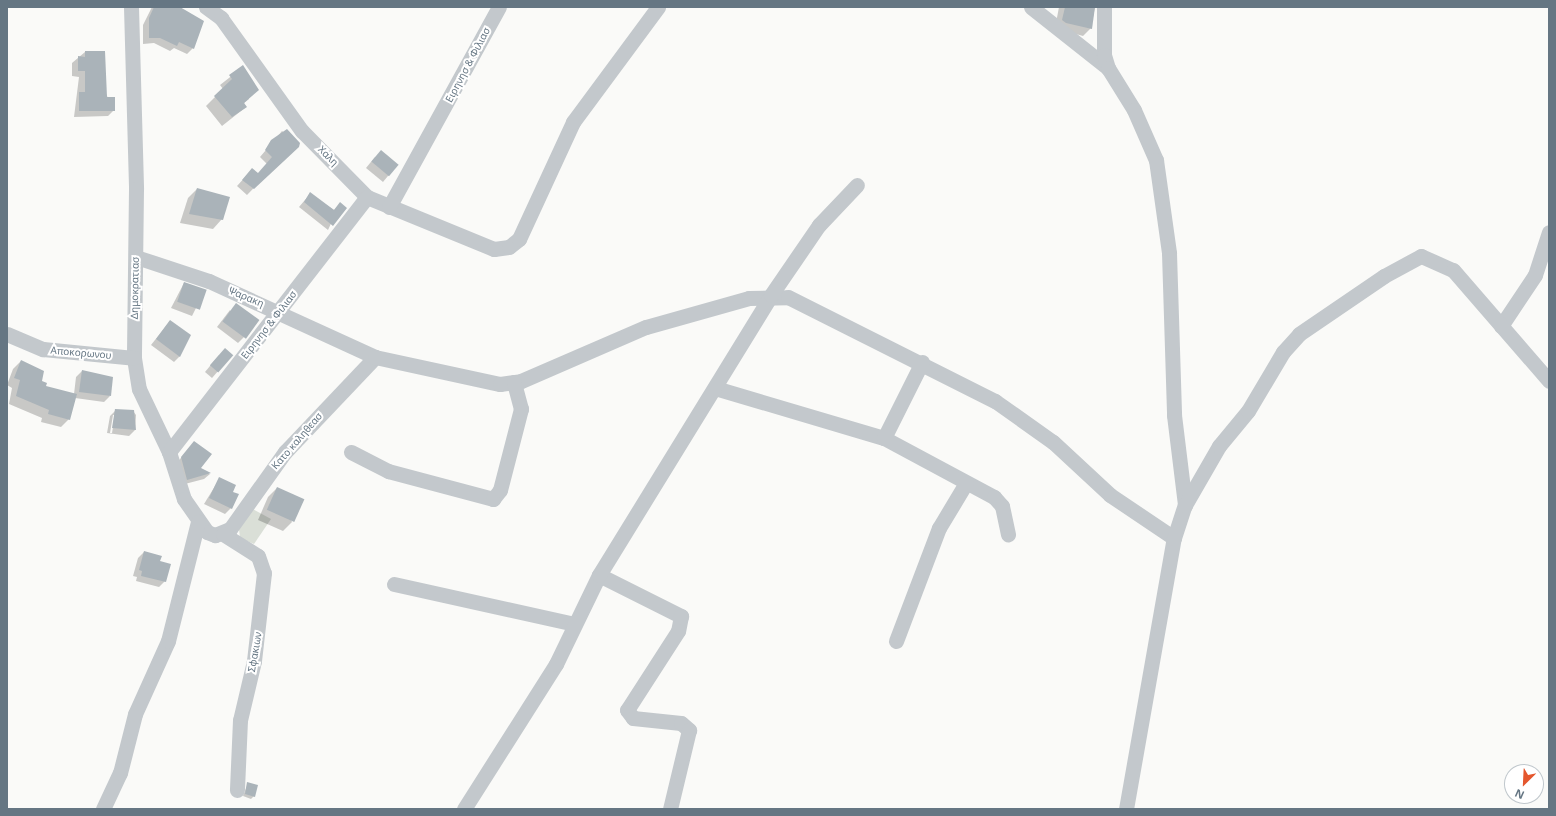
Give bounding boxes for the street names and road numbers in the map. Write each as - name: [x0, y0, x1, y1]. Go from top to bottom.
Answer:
- street label: Ειρηνησ & Φιλιασ: [443, 25, 493, 105]
- street label: Χαλη: [315, 143, 341, 169]
- street label: Δημοκρατιασ: [128, 257, 142, 319]
- street label: Ψαρακη: [226, 284, 266, 310]
- street label: Ειρηνησ & Φιλιασ: [239, 289, 299, 361]
- street label: Αποκορωνου: [50, 344, 112, 362]
- street label: Κατο καληθεασ: [269, 410, 325, 472]
- street label: Σφακιων: [246, 631, 264, 673]

